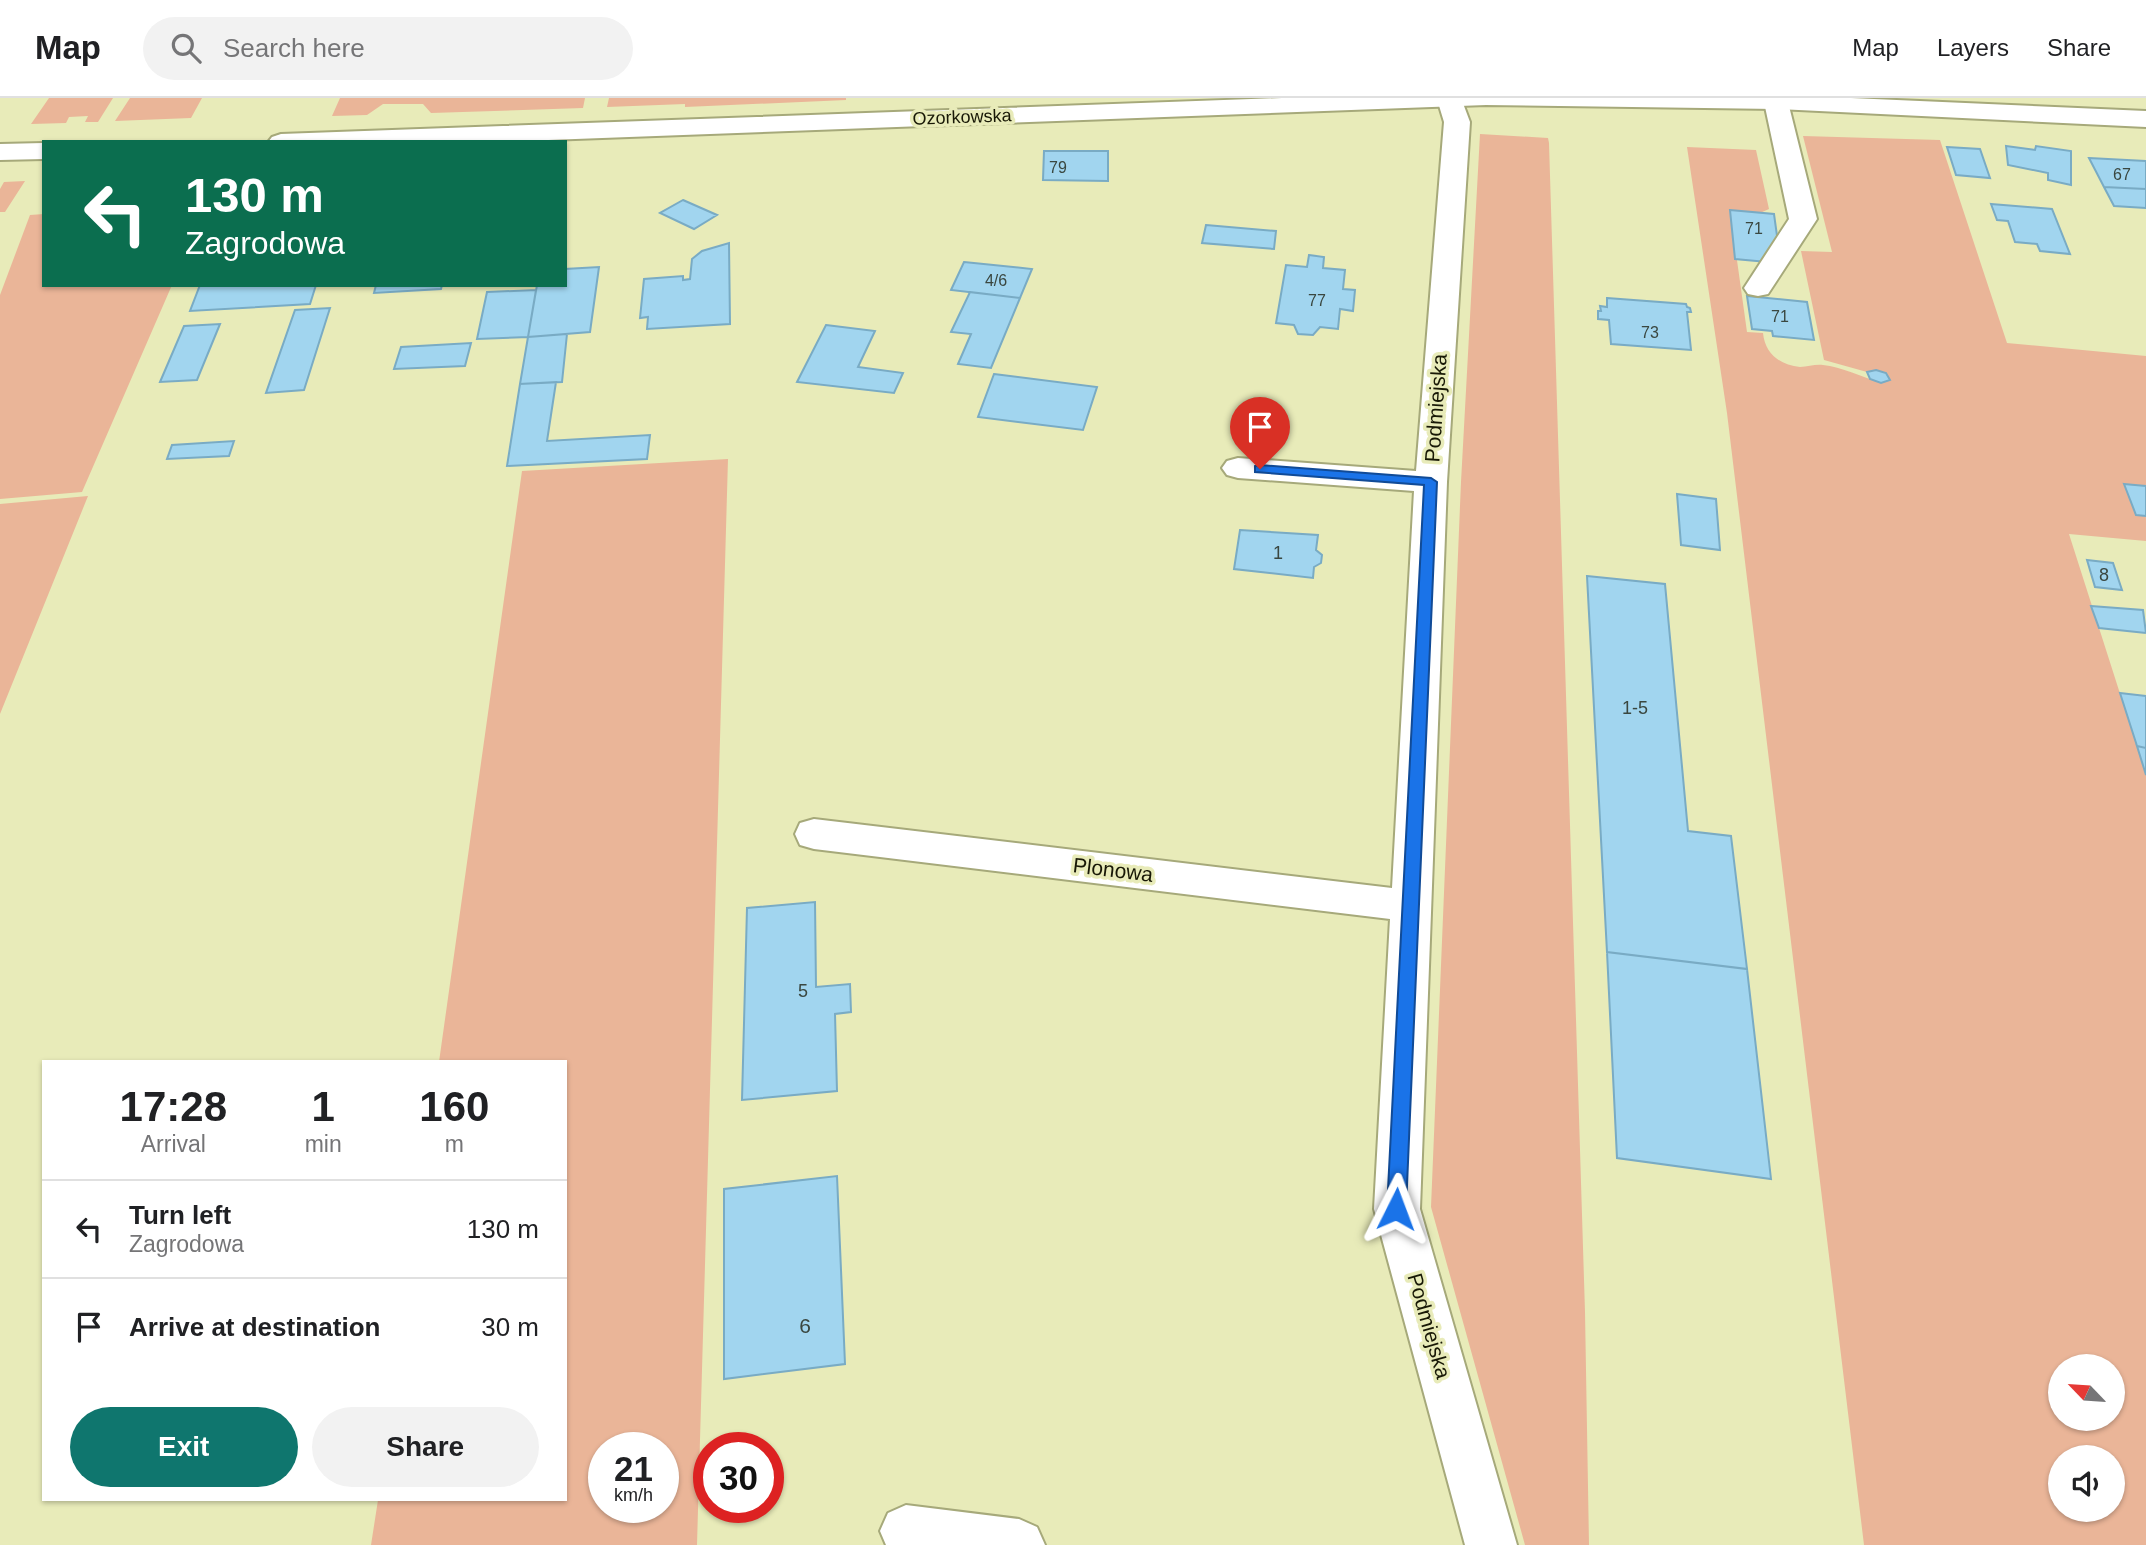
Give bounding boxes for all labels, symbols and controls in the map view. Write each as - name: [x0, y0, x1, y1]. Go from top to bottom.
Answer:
- search box: [143, 17, 633, 80]
- text: Map: [35, 29, 101, 66]
- icon: search: [167, 29, 205, 67]
- text: Search here: [223, 33, 365, 63]
- text: Map: [1852, 34, 1899, 61]
- text: Layers: [1937, 34, 2009, 61]
- text: Share: [2047, 34, 2111, 61]
- street label: Ozorkowska: [912, 105, 1013, 129]
- house number: 79: [1049, 159, 1067, 176]
- house number: 67: [2113, 166, 2131, 183]
- icon: left: [70, 168, 161, 259]
- text: 130 m: [185, 168, 324, 222]
- house number: 71: [1745, 220, 1763, 237]
- text: Zagrodowa: [185, 225, 345, 261]
- house number: 4/6: [985, 272, 1007, 289]
- house number: 77: [1308, 292, 1326, 309]
- house number: 71: [1771, 308, 1789, 325]
- house number: 73: [1641, 324, 1659, 341]
- street label: Podmiejska: [1420, 353, 1451, 463]
- pin: [1230, 397, 1290, 469]
- icon: arrive: [1241, 408, 1279, 446]
- house number: 1: [1273, 543, 1283, 563]
- house number: 8: [2099, 565, 2109, 585]
- house number: 1-5: [1622, 698, 1648, 718]
- street label: Plonowa: [1072, 853, 1155, 886]
- house number: 5: [798, 981, 808, 1001]
- text: 17:28: [120, 1083, 227, 1130]
- text: 1: [311, 1083, 335, 1130]
- text: 160: [419, 1083, 489, 1130]
- text: Arrival: [141, 1131, 206, 1157]
- text: min: [305, 1131, 342, 1157]
- text: m: [445, 1131, 464, 1157]
- position arrow: [1359, 1172, 1433, 1246]
- text: Turn left: [129, 1200, 231, 1230]
- icon: left: [70, 1210, 108, 1248]
- text: 130 m: [467, 1214, 539, 1244]
- text: Zagrodowa: [129, 1231, 244, 1257]
- street label: Podmiejska: [1403, 1271, 1456, 1382]
- icon: arrive: [70, 1308, 108, 1346]
- text: Arrive at destination: [129, 1312, 380, 1342]
- text: 30 m: [481, 1312, 539, 1342]
- house number: 6: [799, 1314, 811, 1337]
- north arrow: [2048, 1354, 2124, 1432]
- map controls: [2048, 1354, 2125, 1522]
- button: Exit: [70, 1407, 298, 1487]
- button: Share: [312, 1407, 539, 1487]
- speed limit sign: 30: [693, 1432, 784, 1523]
- button: sound: [2048, 1445, 2125, 1522]
- text: 21: [614, 1449, 653, 1488]
- text: km/h: [614, 1485, 653, 1505]

